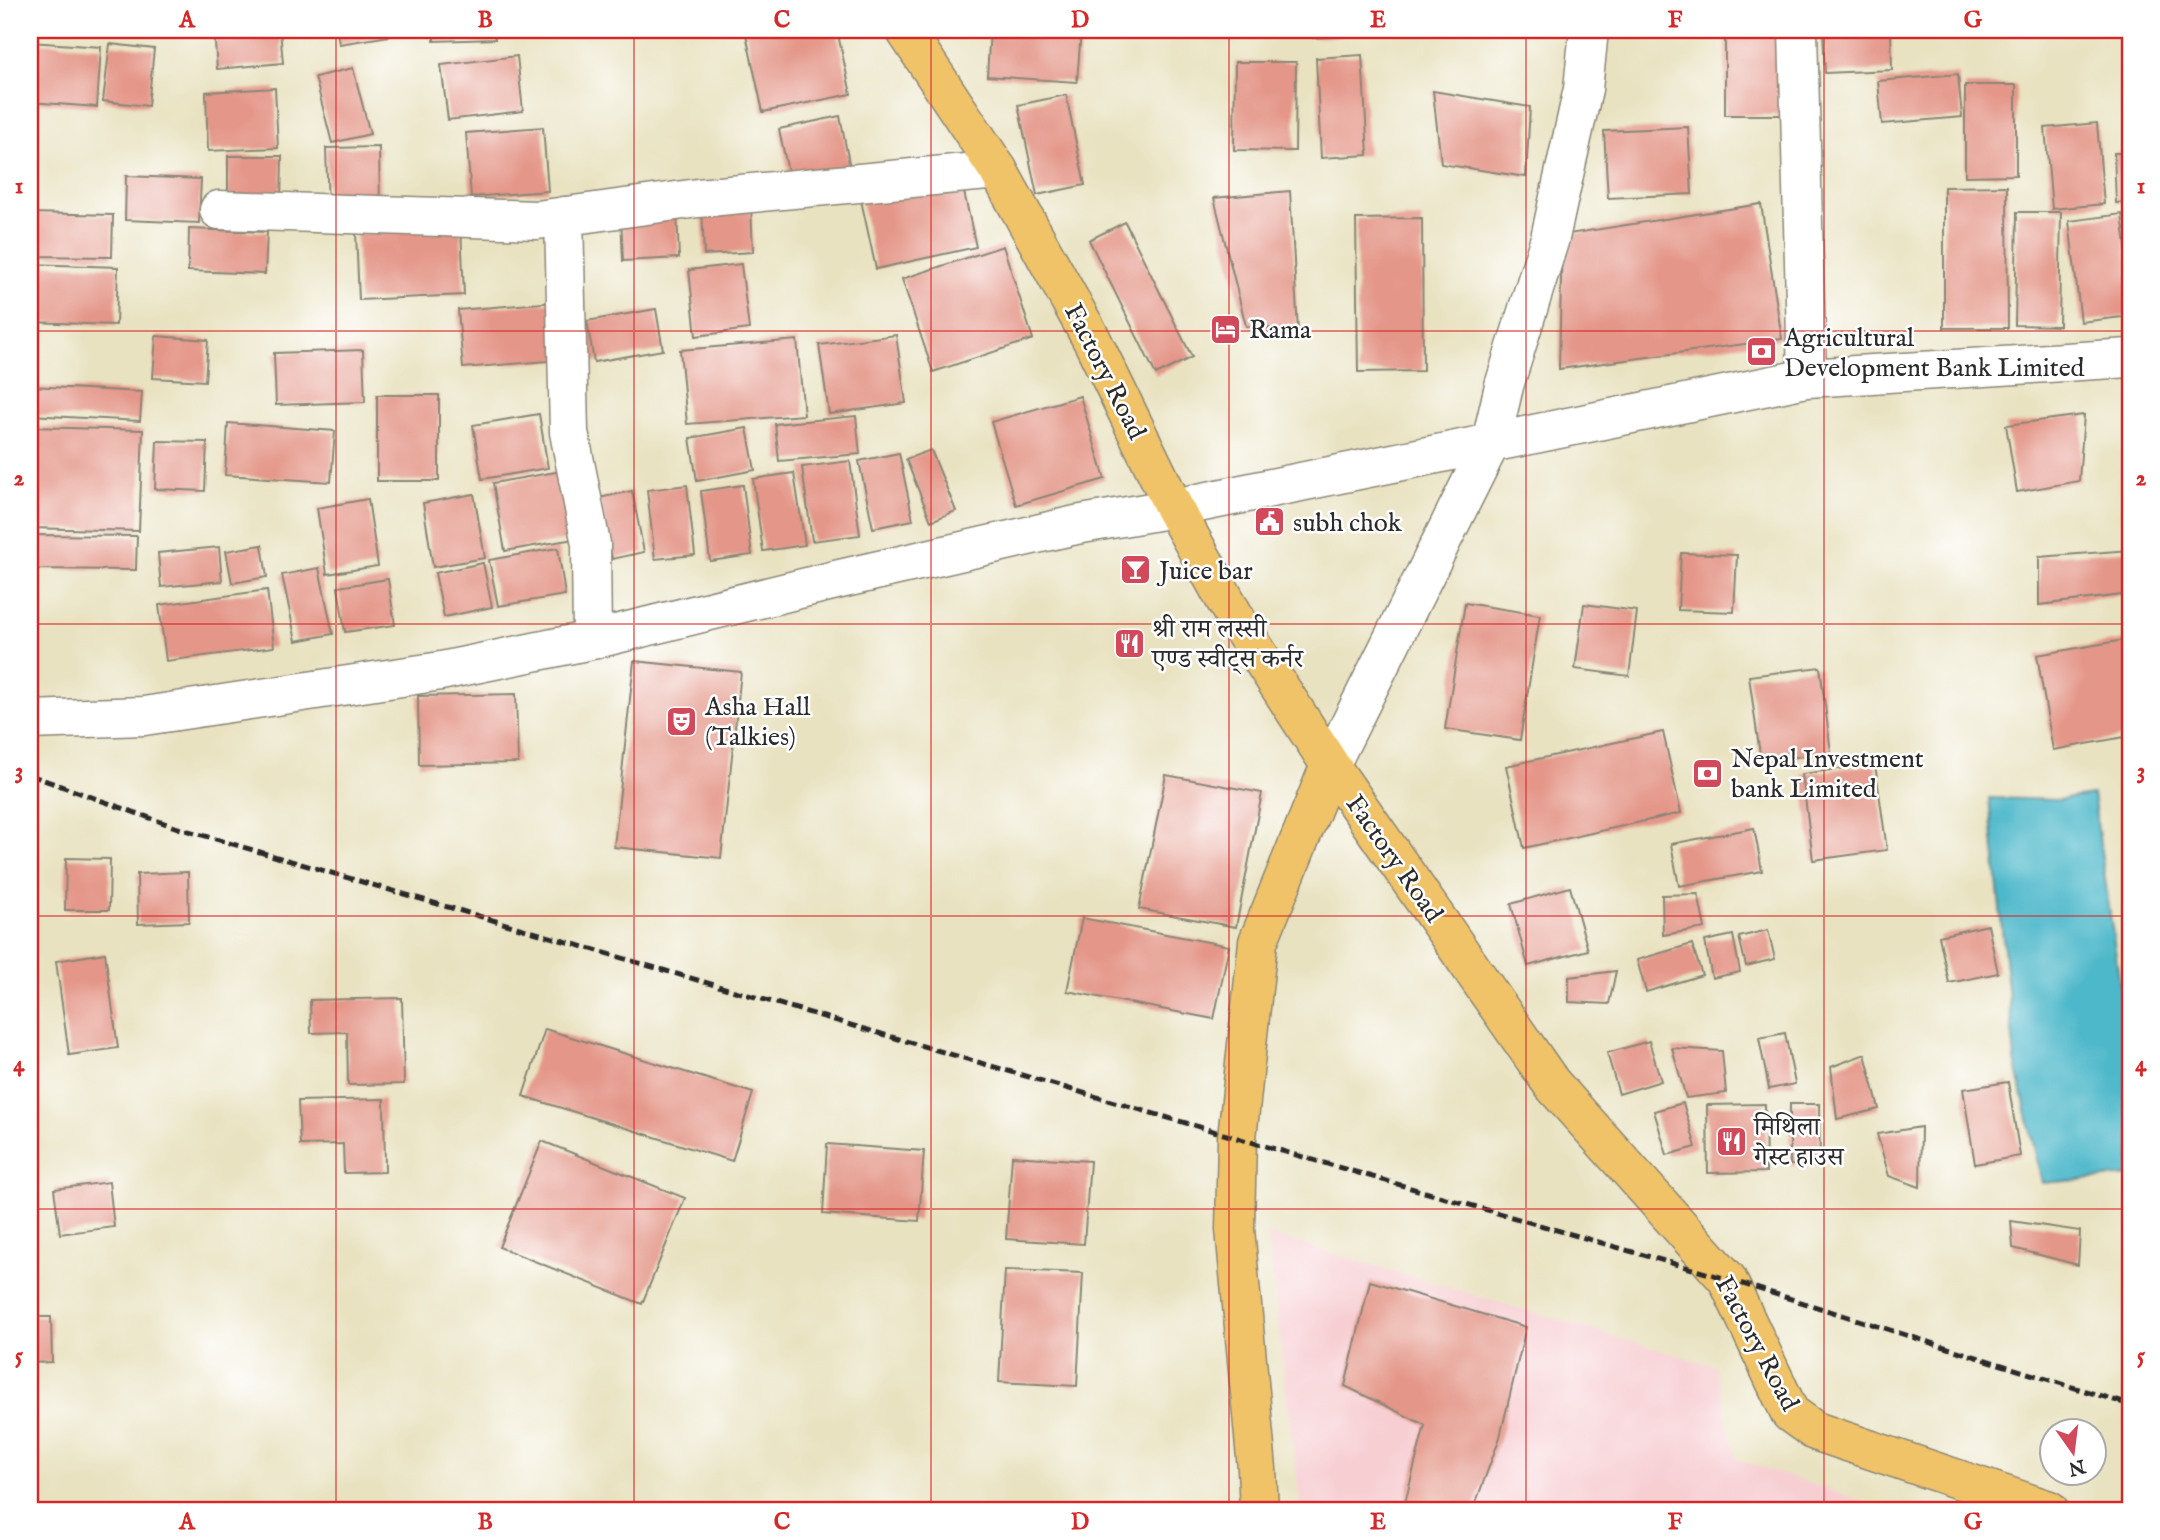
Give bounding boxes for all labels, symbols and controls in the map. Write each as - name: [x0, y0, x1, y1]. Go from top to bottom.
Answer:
- text: A: [178, 6, 196, 35]
- text: B: [477, 6, 493, 35]
- text: C: [774, 6, 791, 35]
- text: D: [1071, 6, 1089, 35]
- text: E: [1370, 6, 1386, 35]
- text: F: [1668, 6, 1683, 35]
- text: G: [1964, 6, 1983, 35]
- text: 1: [15, 172, 23, 201]
- text: 1: [2137, 172, 2145, 201]
- street label: Factory Road: [1056, 298, 1153, 445]
- hotel icon: Rama: [1209, 312, 1243, 346]
- place label: Rama: [1249, 314, 1312, 347]
- place label: Agricultural Development Bank Limited: [1783, 322, 2085, 385]
- bank icon: Agricultural Development Bank Limited: [1744, 335, 1778, 369]
- text: 2: [14, 464, 25, 493]
- text: 2: [2136, 464, 2147, 493]
- public building icon: subh chok: [1253, 505, 1287, 539]
- place label: subh chok: [1293, 507, 1403, 540]
- bar icon: Juice bar: [1119, 553, 1153, 587]
- place label: Juice bar: [1156, 555, 1253, 588]
- place label: श्री राम लस्सी एण्ड स्वीट्स कर्नर: [1150, 613, 1304, 676]
- restaurant icon: श्री राम लस्सी एण्ड स्वीट्स कर्नर: [1112, 626, 1146, 660]
- place label: Asha Hall (Talkies): [704, 691, 811, 754]
- theatre icon: Asha Hall (Talkies): [665, 704, 699, 738]
- place label: Nepal Investment bank Limited: [1731, 743, 1924, 806]
- bank icon: Nepal Investment bank Limited: [1691, 756, 1725, 790]
- text: 3: [15, 757, 23, 786]
- text: 3: [2137, 757, 2145, 786]
- street label: Factory Road: [1338, 789, 1450, 929]
- text: 4: [13, 1050, 25, 1079]
- text: 4: [2135, 1050, 2147, 1079]
- place label: मिथिला गेस्ट हाउस: [1752, 1111, 1845, 1174]
- restaurant icon: मिथिला गेस्ट हाउस: [1714, 1124, 1748, 1158]
- street label: Factory Road: [1707, 1271, 1806, 1417]
- text: 5: [15, 1342, 24, 1371]
- text: 5: [2137, 1342, 2146, 1371]
- north arrow: [2038, 1418, 2108, 1488]
- text: N: [2065, 1453, 2088, 1480]
- text: A: [178, 1508, 196, 1537]
- text: B: [477, 1508, 493, 1537]
- text: C: [774, 1508, 791, 1537]
- text: D: [1071, 1508, 1089, 1537]
- text: E: [1370, 1508, 1386, 1537]
- text: F: [1668, 1508, 1683, 1537]
- text: G: [1964, 1508, 1983, 1537]

